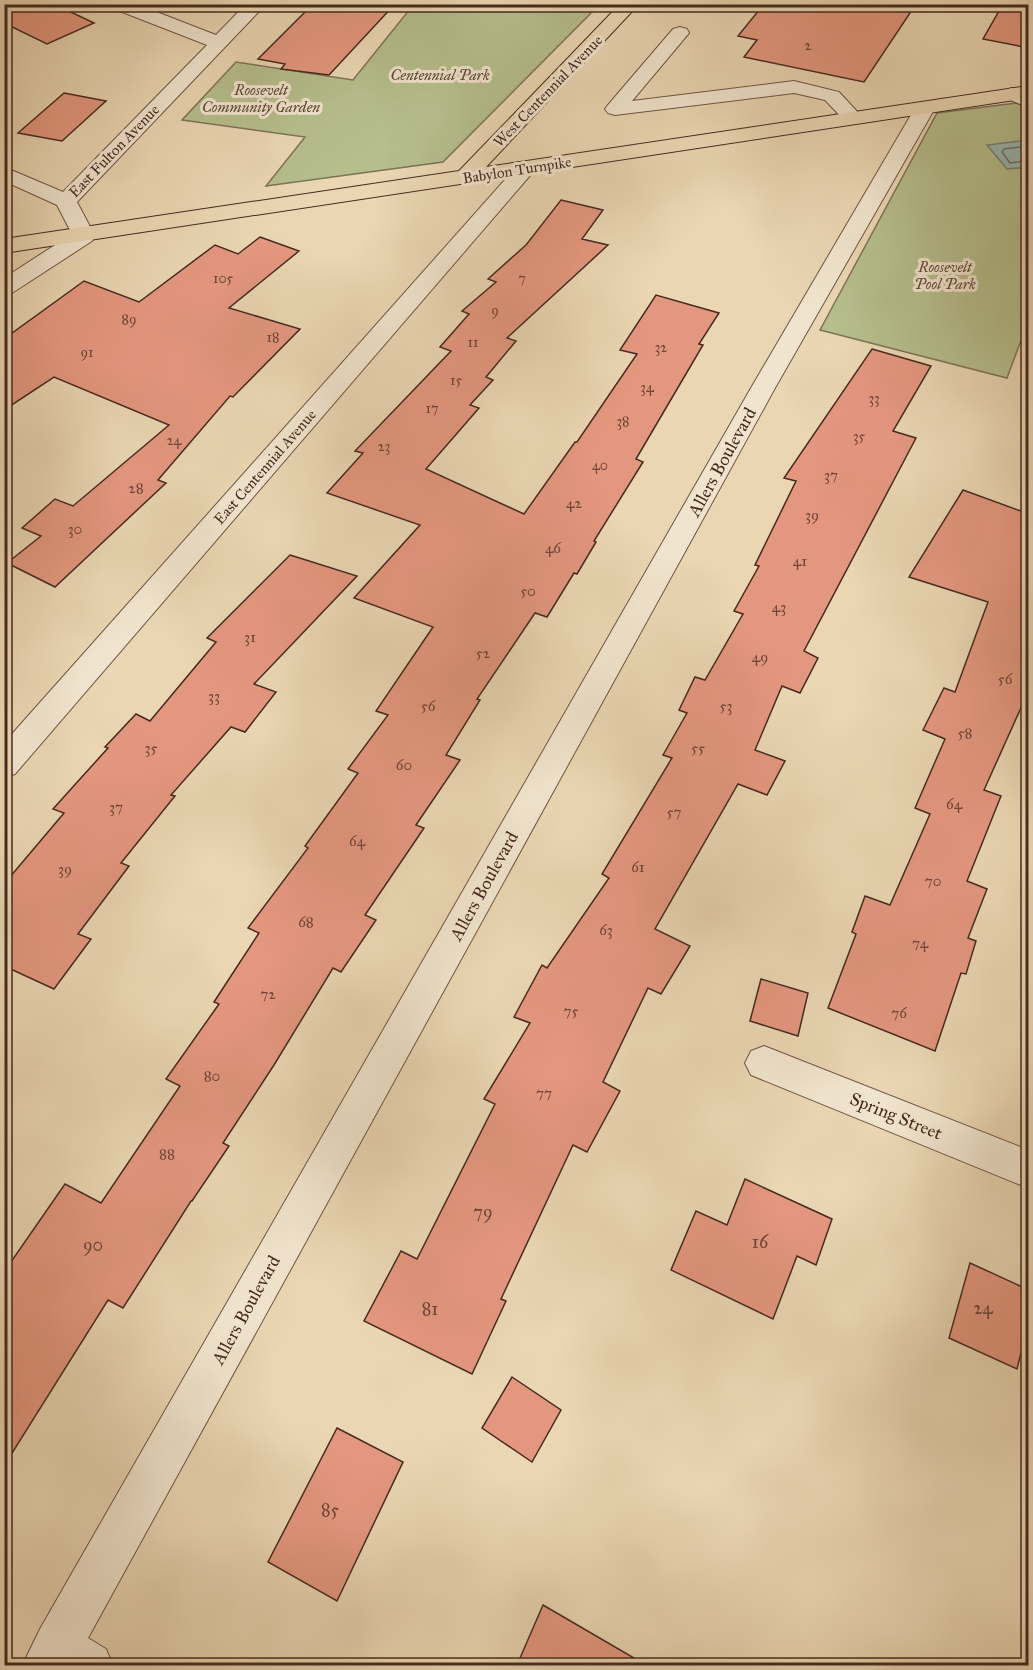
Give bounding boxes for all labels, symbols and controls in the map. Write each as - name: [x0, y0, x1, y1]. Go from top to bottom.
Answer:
- street label: West Centennial Avenue: [490, 31, 606, 151]
- house number: 2: [805, 37, 812, 54]
- park label: Centennial Park: [390, 66, 490, 84]
- park label: Roosevelt Community Garden: [202, 81, 320, 116]
- street label: East Fulton Avenue: [65, 101, 163, 201]
- street label: Babylon Turnpike: [461, 153, 573, 187]
- park label: Roosevelt Pool Park: [914, 258, 976, 293]
- house number: 105: [213, 270, 234, 287]
- house number: 7: [518, 270, 526, 287]
- house number: 9: [491, 302, 499, 319]
- house number: 89: [122, 311, 136, 328]
- house number: 18: [267, 329, 279, 346]
- house number: 11: [467, 334, 479, 351]
- house number: 32: [655, 339, 667, 356]
- house number: 91: [81, 344, 94, 361]
- house number: 15: [450, 372, 462, 389]
- house number: 34: [640, 379, 655, 396]
- house number: 33: [868, 390, 880, 407]
- house number: 17: [425, 400, 439, 417]
- street label: Allers Boulevard: [682, 404, 761, 521]
- street label: East Centennial Avenue: [210, 406, 320, 528]
- house number: 38: [616, 413, 630, 430]
- house number: 35: [853, 428, 866, 445]
- house number: 24: [167, 432, 183, 449]
- house number: 23: [378, 438, 390, 455]
- house number: 40: [592, 457, 608, 474]
- house number: 37: [824, 466, 838, 484]
- house number: 28: [128, 479, 144, 497]
- house number: 42: [566, 494, 582, 512]
- house number: 39: [805, 506, 819, 524]
- house number: 30: [68, 520, 82, 538]
- house number: 46: [545, 539, 562, 557]
- house number: 41: [793, 552, 807, 570]
- house number: 50: [520, 582, 536, 600]
- house number: 43: [772, 598, 786, 616]
- house number: 31: [244, 628, 256, 646]
- house number: 52: [476, 644, 491, 662]
- house number: 49: [752, 648, 768, 666]
- house number: 56: [998, 670, 1014, 688]
- house number: 33: [208, 687, 220, 705]
- house number: 56: [421, 697, 437, 715]
- house number: 53: [720, 697, 732, 715]
- house number: 58: [958, 724, 972, 742]
- house number: 35: [145, 739, 158, 757]
- house number: 55: [691, 739, 705, 757]
- house number: 60: [396, 756, 412, 774]
- house number: 64: [946, 795, 963, 813]
- house number: 37: [109, 798, 123, 816]
- house number: 57: [667, 803, 681, 821]
- street label: Allers Boulevard: [444, 828, 523, 945]
- house number: 64: [349, 832, 366, 850]
- house number: 61: [631, 858, 645, 876]
- house number: 39: [58, 860, 72, 878]
- house number: 70: [925, 872, 941, 890]
- house number: 68: [298, 913, 314, 931]
- house number: 63: [599, 921, 613, 939]
- house number: 74: [912, 934, 929, 952]
- house number: 72: [260, 985, 276, 1003]
- house number: 75: [564, 1002, 579, 1020]
- house number: 76: [891, 1004, 908, 1022]
- house number: 80: [204, 1067, 220, 1085]
- house number: 77: [536, 1084, 552, 1102]
- street label: Spring Street: [846, 1087, 946, 1146]
- house number: 88: [159, 1145, 175, 1163]
- house number: 79: [473, 1201, 493, 1223]
- house number: 16: [752, 1231, 769, 1253]
- house number: 90: [83, 1234, 103, 1256]
- street label: Allers Boulevard: [206, 1252, 285, 1369]
- house number: 24: [974, 1297, 993, 1319]
- house number: 81: [422, 1298, 438, 1320]
- house number: 85: [321, 1499, 340, 1521]

